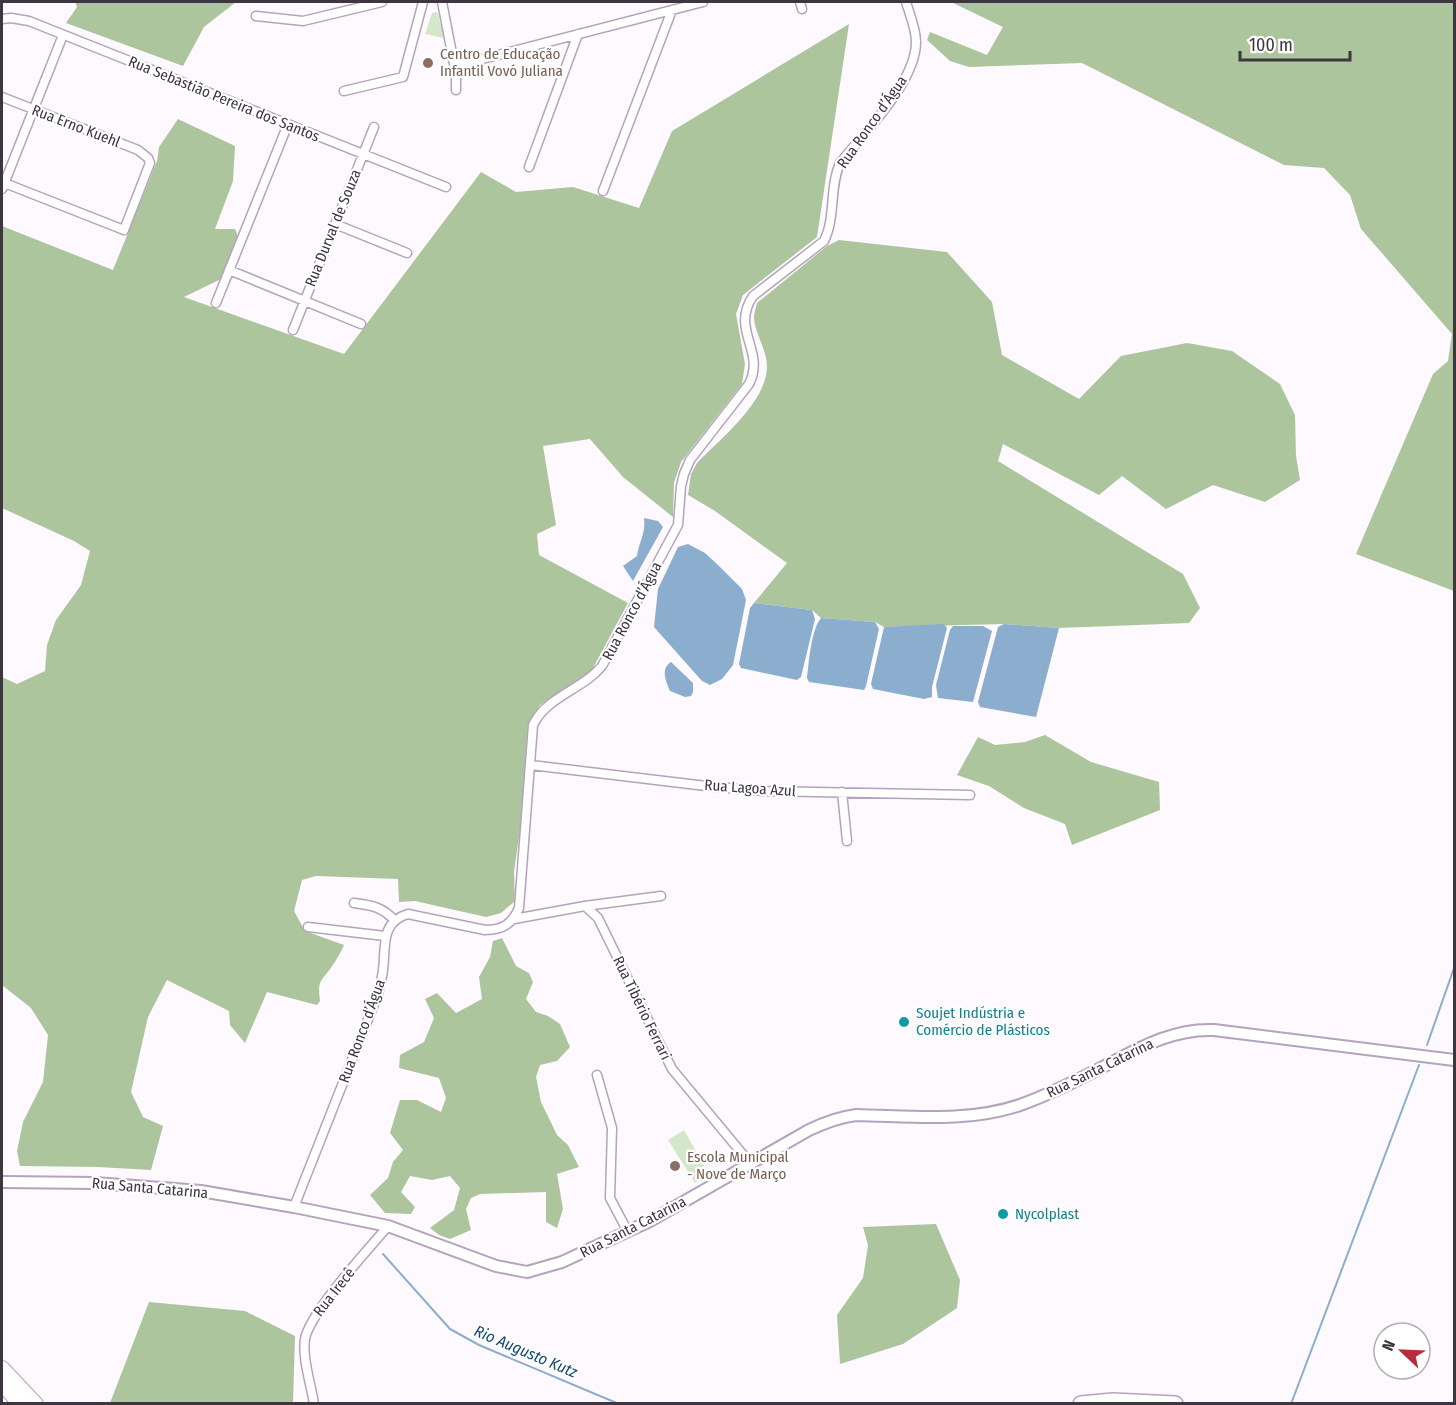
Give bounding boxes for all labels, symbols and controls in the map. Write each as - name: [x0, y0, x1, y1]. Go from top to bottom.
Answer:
- scale bar: [1240, 24, 1350, 62]
- text: 100 m: [1249, 34, 1293, 56]
- place label: Centro de Educação Infantil Vovó Juliana: [440, 45, 563, 80]
- street label: Rua Sebastião Pereira dos Santos: [126, 52, 322, 146]
- marker: Centro de Educação Infantil Vovó Juliana: [421, 56, 435, 70]
- street label: Rua Ronco d’Água: [833, 72, 911, 172]
- street label: Rua Erno Kuehl: [29, 101, 123, 151]
- street label: Rua Durval de Souza: [301, 167, 365, 289]
- street label: Rua Ronco d’Água: [598, 559, 666, 663]
- street label: Rua Lagoa Azul: [704, 776, 796, 800]
- street label: Rua Tibério Ferrari: [609, 953, 675, 1063]
- street label: Rua Ronco d’Água: [335, 977, 389, 1085]
- place label: Soujet Indústria e Comércio de Plásticos: [916, 1004, 1050, 1039]
- marker: Soujet Indústria e Comércio de Plásticos: [897, 1015, 911, 1029]
- street label: Rua Santa Catarina: [1044, 1034, 1156, 1102]
- place label: Escola Municipal - Nove de Março: [687, 1148, 789, 1183]
- marker: Escola Municipal - Nove de Março: [668, 1159, 682, 1173]
- street label: Rua Santa Catarina: [91, 1174, 209, 1202]
- street label: Rua Santa Catarina: [577, 1193, 689, 1261]
- place label: Nycolplast: [1015, 1205, 1079, 1223]
- marker: Nycolplast: [996, 1207, 1010, 1221]
- street label: Rua Irecê: [309, 1264, 359, 1320]
- water label: Rio Augusto Kutz: [472, 1321, 581, 1382]
- north arrow: [1372, 1321, 1432, 1381]
- text: N: [1378, 1337, 1399, 1353]

